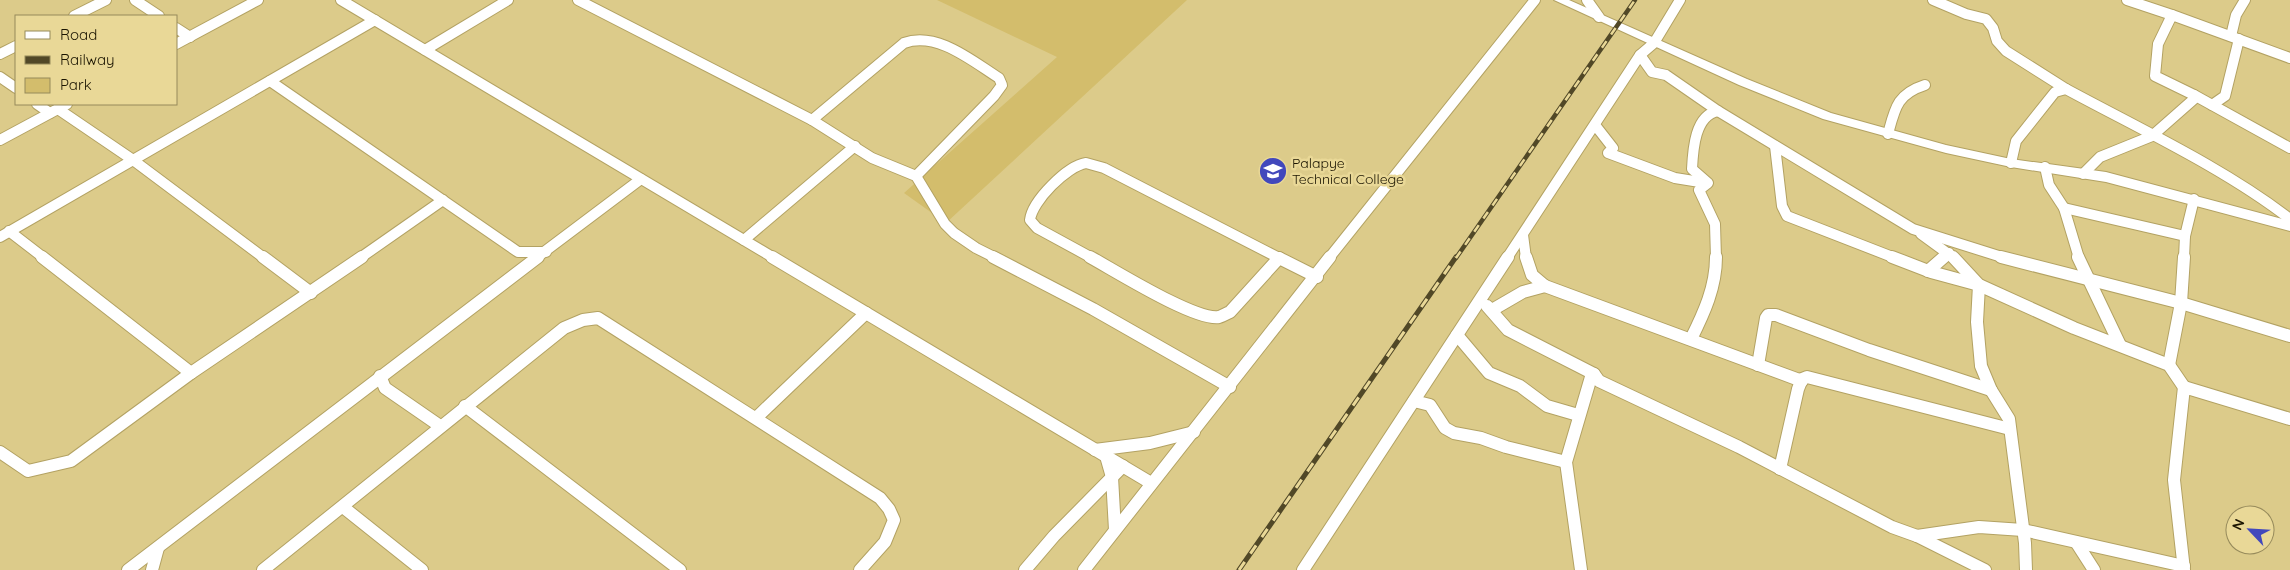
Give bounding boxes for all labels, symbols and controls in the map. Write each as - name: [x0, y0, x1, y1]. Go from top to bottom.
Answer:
- legend: [15, 15, 178, 105]
- text: Road: [60, 25, 97, 44]
- text: Railway: [60, 50, 115, 69]
- text: Park: [60, 75, 92, 94]
- place label: Palapye Technical College: [1292, 154, 1404, 188]
- school or university icon: Palapye Technical College: [1258, 156, 1288, 186]
- north arrow: [2225, 505, 2275, 555]
- text: N: [2228, 516, 2249, 533]

